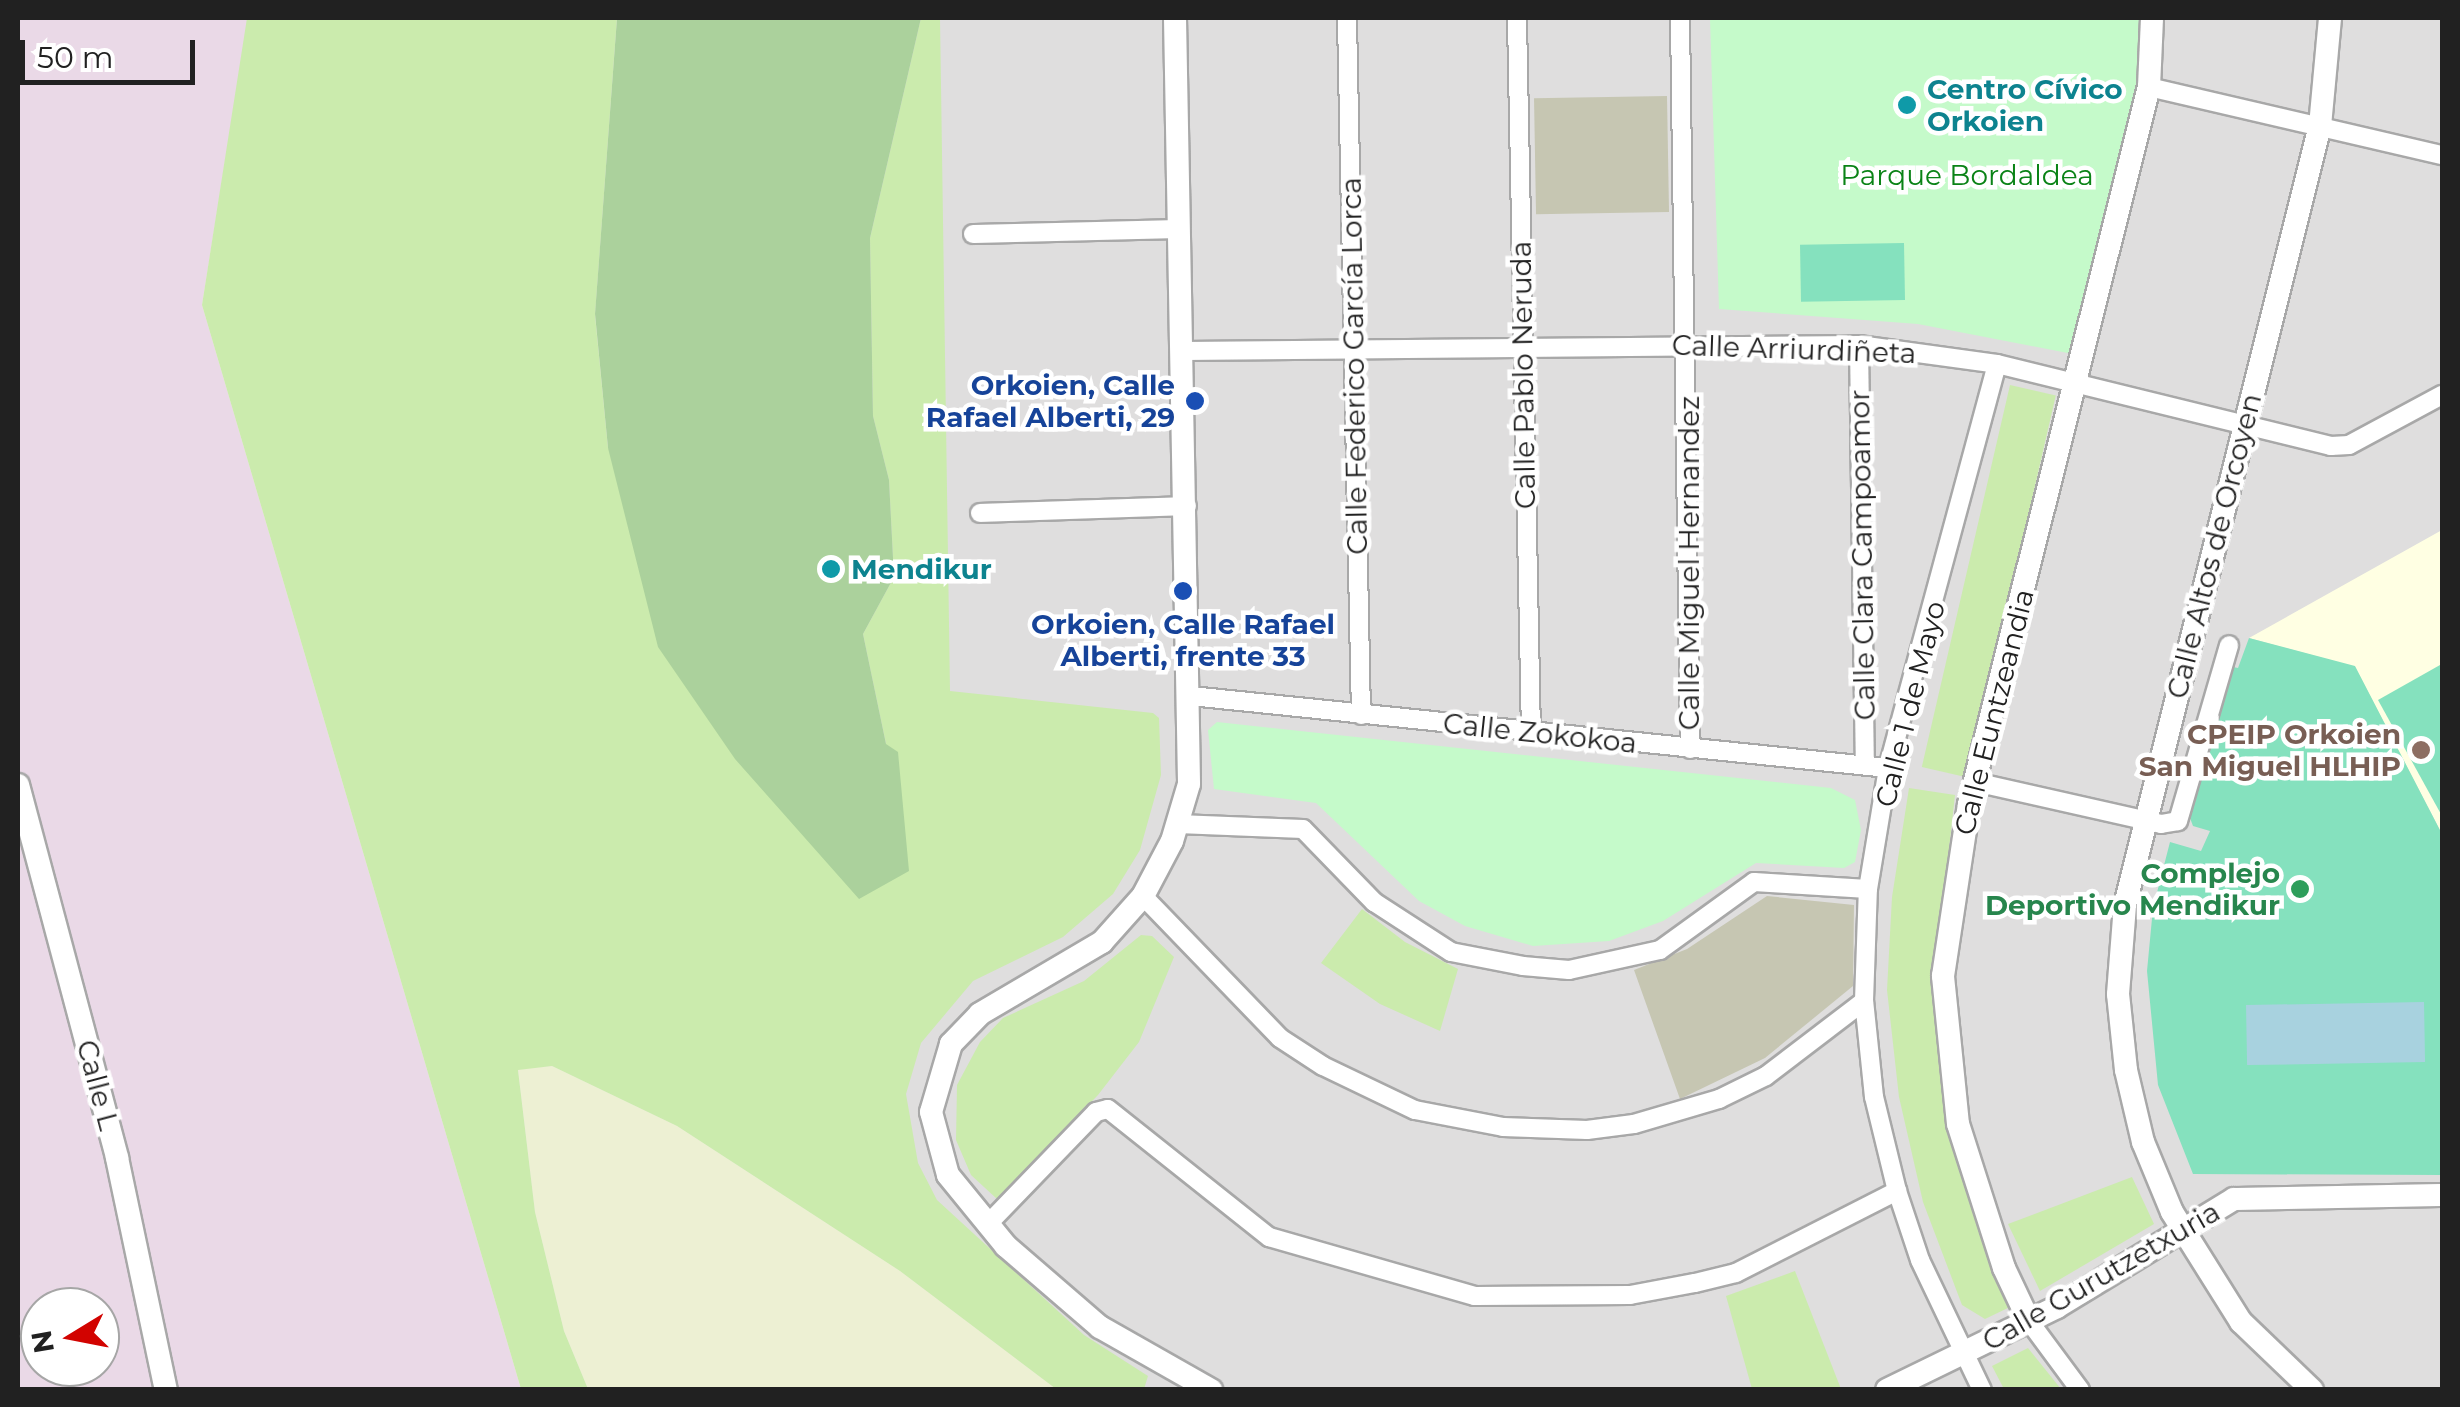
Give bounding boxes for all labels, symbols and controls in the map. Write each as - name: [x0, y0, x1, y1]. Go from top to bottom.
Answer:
- scale bar: [25, 20, 200, 82]
- text: 50 m: [37, 39, 114, 76]
- place label: Centro Cívico Orkoien: [1927, 72, 2123, 138]
- marker: Centro Cívico Orkoien: [1896, 94, 1918, 116]
- park label: Parque Bordaldea: [1840, 158, 2094, 192]
- street label: Calle Federico García Lorca: [1334, 177, 1374, 555]
- street label: Calle Pablo Neruda: [1504, 241, 1542, 509]
- street label: Calle Arriurdiñeta: [1671, 328, 1917, 370]
- place label: Orkoien, Calle Rafael Alberti, 29: [926, 368, 1175, 434]
- street label: Calle Clara Campoamor: [1842, 389, 1882, 721]
- marker: Orkoien, Calle Rafael Alberti, 29: [1184, 390, 1206, 412]
- street label: Calle Altos de Orcoyen: [2160, 390, 2268, 702]
- street label: Calle Miguel Hernandez: [1672, 396, 1706, 730]
- place label: Mendikur: [851, 552, 992, 586]
- marker: Mendikur: [820, 558, 842, 580]
- marker: Orkoien, Calle Rafael Alberti, frente 33: [1172, 580, 1194, 602]
- street label: Calle Euntzeandia: [1947, 586, 2041, 838]
- street label: Calle 1 de Mayo: [1868, 597, 1952, 811]
- place label: Orkoien, Calle Rafael Alberti, frente 33: [1031, 607, 1335, 673]
- street label: Calle Zokokoa: [1441, 706, 1639, 760]
- place label: CPEIP Orkoien San Miguel HLHIP: [2139, 717, 2401, 783]
- marker: CPEIP Orkoien San Miguel HLHIP: [2410, 739, 2432, 761]
- place label: Complejo Deportivo Mendikur: [1985, 856, 2280, 922]
- marker: Complejo Deportivo Mendikur: [2289, 878, 2311, 900]
- street label: Calle L: [70, 1036, 126, 1134]
- street label: Calle Gurutzetxuria: [1976, 1194, 2226, 1358]
- north arrow: [20, 1287, 120, 1387]
- text: N: [24, 1328, 61, 1356]

